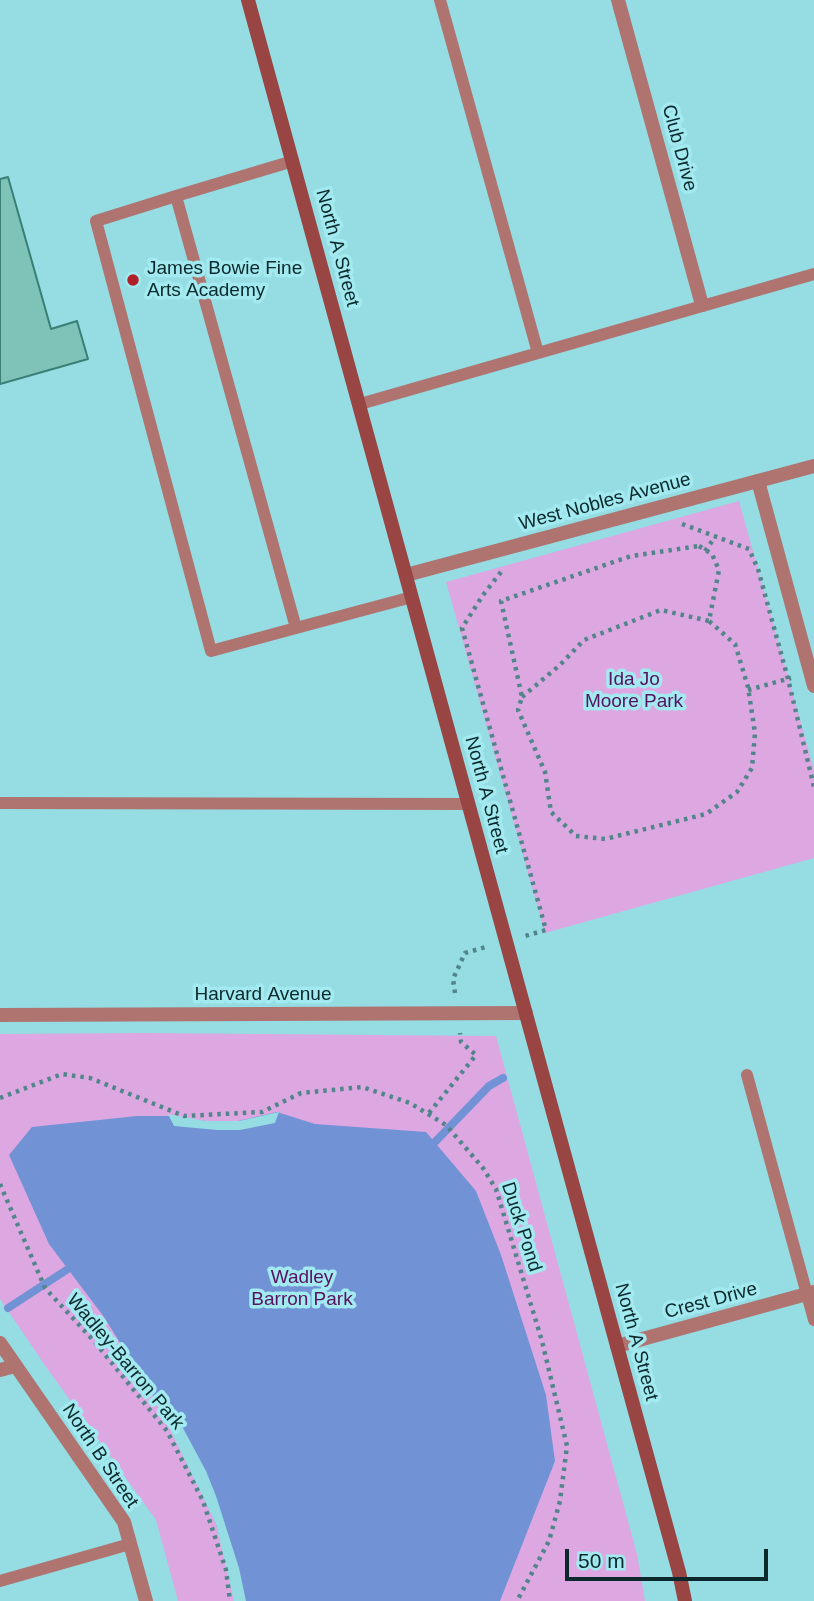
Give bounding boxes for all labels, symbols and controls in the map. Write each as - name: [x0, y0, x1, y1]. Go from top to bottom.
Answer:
- street label: Club Drive: [657, 102, 701, 194]
- street label: North A Street: [310, 187, 364, 309]
- place label: James Bowie Fine Arts Academy: [147, 258, 302, 302]
- marker: James Bowie Fine Arts Academy: [125, 272, 141, 288]
- street label: West Nobles Avenue: [517, 468, 693, 536]
- park label: Ida Jo Moore Park: [585, 669, 683, 713]
- street label: North A Street: [459, 734, 513, 856]
- street label: Harvard Avenue: [195, 984, 331, 1006]
- street label: Duck Pond: [496, 1179, 546, 1275]
- park label: Wadley Barron Park: [251, 1267, 353, 1311]
- street label: Crest Drive: [662, 1278, 760, 1324]
- street label: North A Street: [609, 1281, 663, 1403]
- street label: Wadley-Barron Park: [62, 1289, 188, 1435]
- street label: North B Street: [57, 1400, 143, 1512]
- scale bar: [569, 1534, 772, 1578]
- text: 50 m: [578, 1549, 625, 1572]

